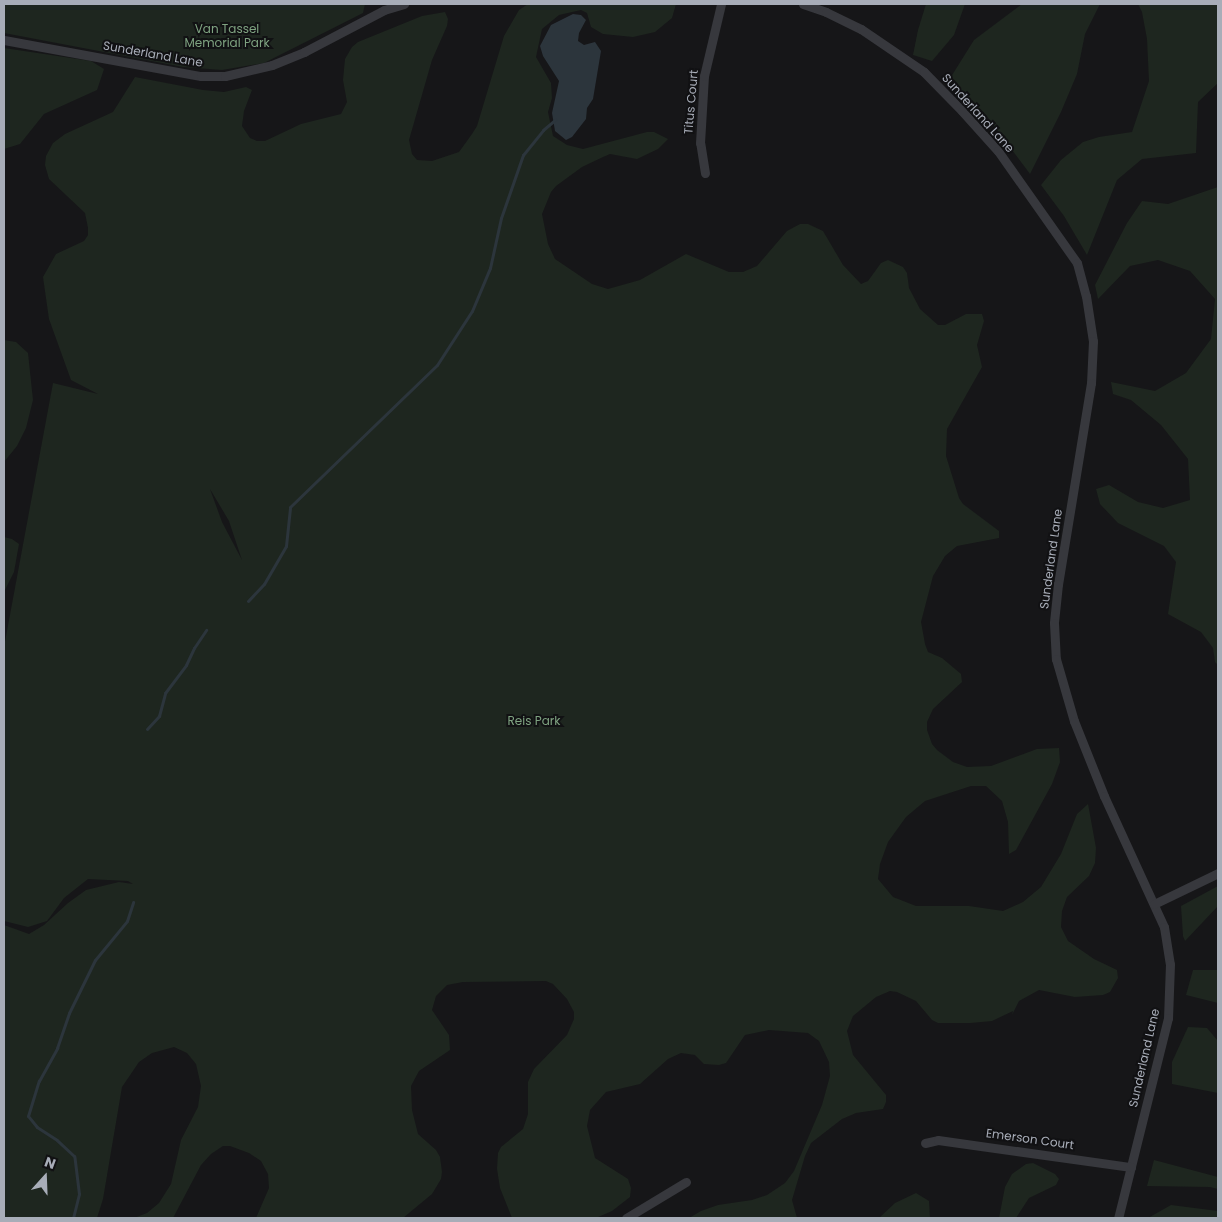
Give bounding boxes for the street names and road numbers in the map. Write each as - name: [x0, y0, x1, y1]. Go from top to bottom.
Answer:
- street label: Sunderland Lane: [102, 38, 204, 70]
- street label: Titus Court: [681, 69, 701, 135]
- street label: Sunderland Lane: [939, 71, 1017, 155]
- street label: Sunderland Lane: [1037, 508, 1065, 610]
- street label: Sunderland Lane: [1126, 1007, 1162, 1109]
- street label: Emerson Court: [985, 1126, 1075, 1152]

